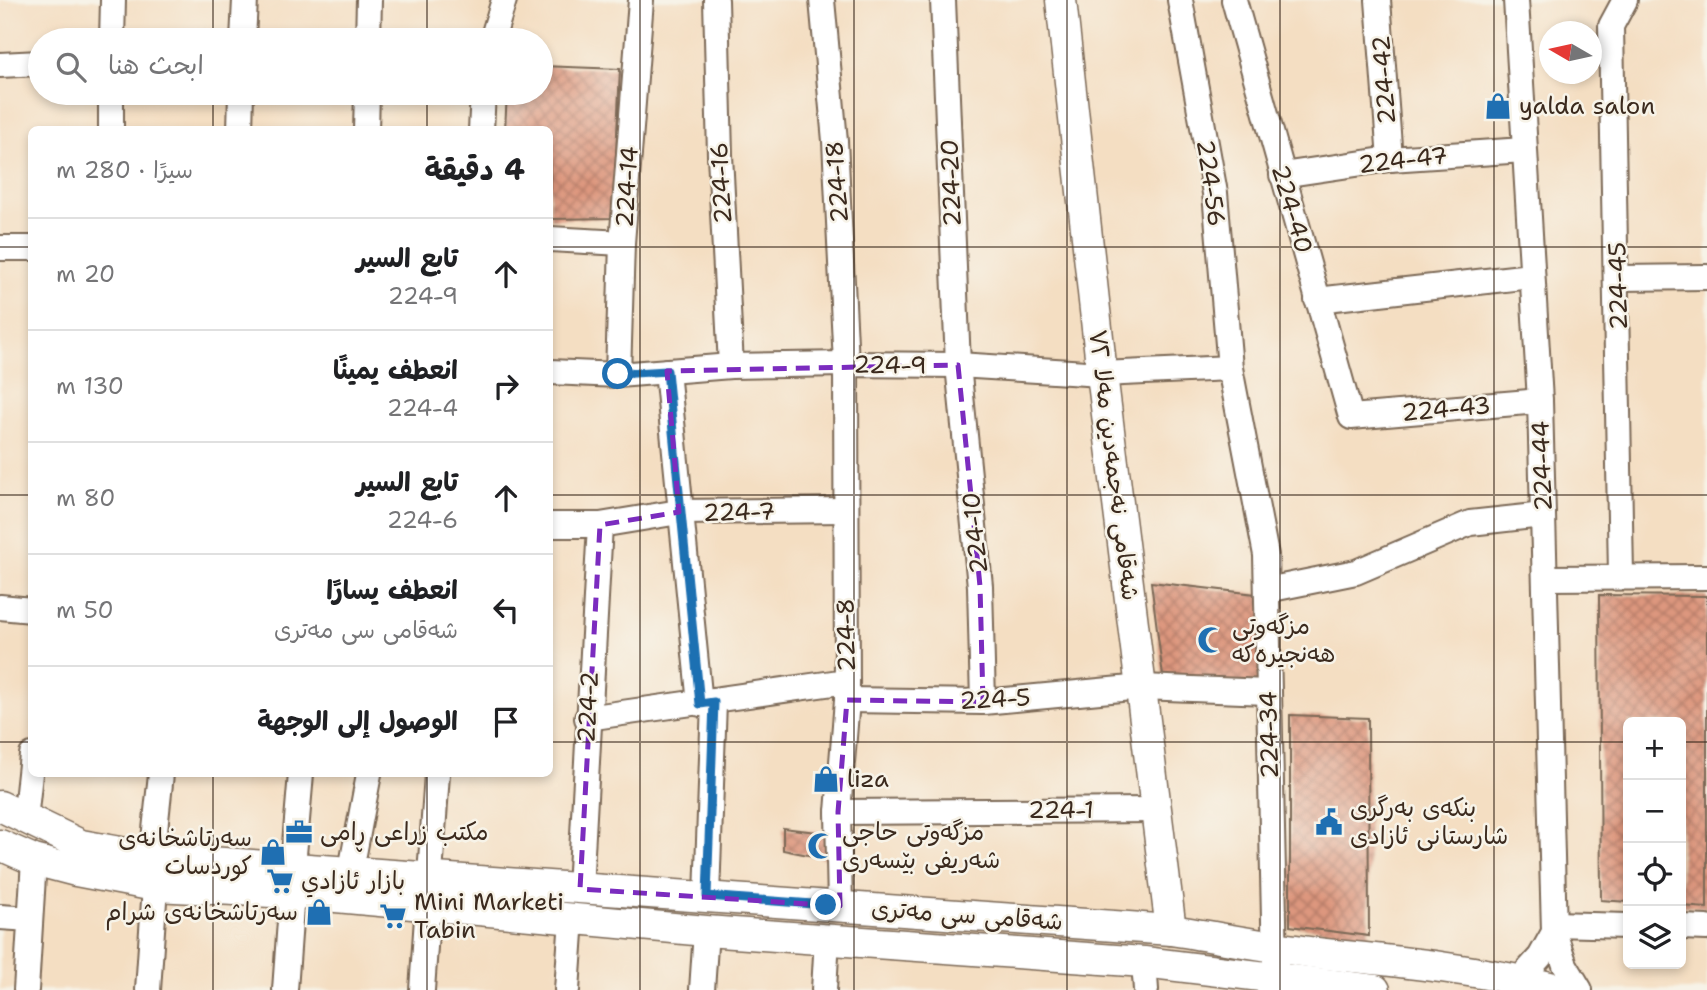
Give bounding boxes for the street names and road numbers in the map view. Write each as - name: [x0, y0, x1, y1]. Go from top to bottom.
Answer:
- street label: 224-42: [1365, 34, 1403, 126]
- street label: 224-56: [1189, 137, 1233, 229]
- street label: 224-20: [933, 139, 969, 227]
- street label: 224-47: [1357, 139, 1449, 181]
- street label: 224-18: [818, 140, 856, 224]
- street label: 224-16: [703, 141, 739, 225]
- street label: 224-14: [608, 145, 646, 229]
- street label: 224-40: [1264, 161, 1320, 257]
- street label: 224-45: [1601, 242, 1635, 330]
- street label: شەقامی نەجمەدین مەلا ٧٢: [1081, 328, 1147, 602]
- street label: 224-9: [853, 348, 927, 382]
- street label: 224-43: [1400, 389, 1492, 429]
- street label: 224-44: [1524, 420, 1560, 512]
- street label: 224-10: [955, 491, 995, 575]
- street label: 224-7: [703, 495, 775, 529]
- street label: 224-8: [829, 598, 863, 672]
- street label: 224-2: [570, 670, 606, 744]
- street label: 224-5: [959, 681, 1031, 717]
- street label: 224-34: [1252, 691, 1286, 779]
- street label: 224-1: [1028, 794, 1094, 826]
- street label: شەقامی سی مەتری: [870, 892, 1064, 938]

